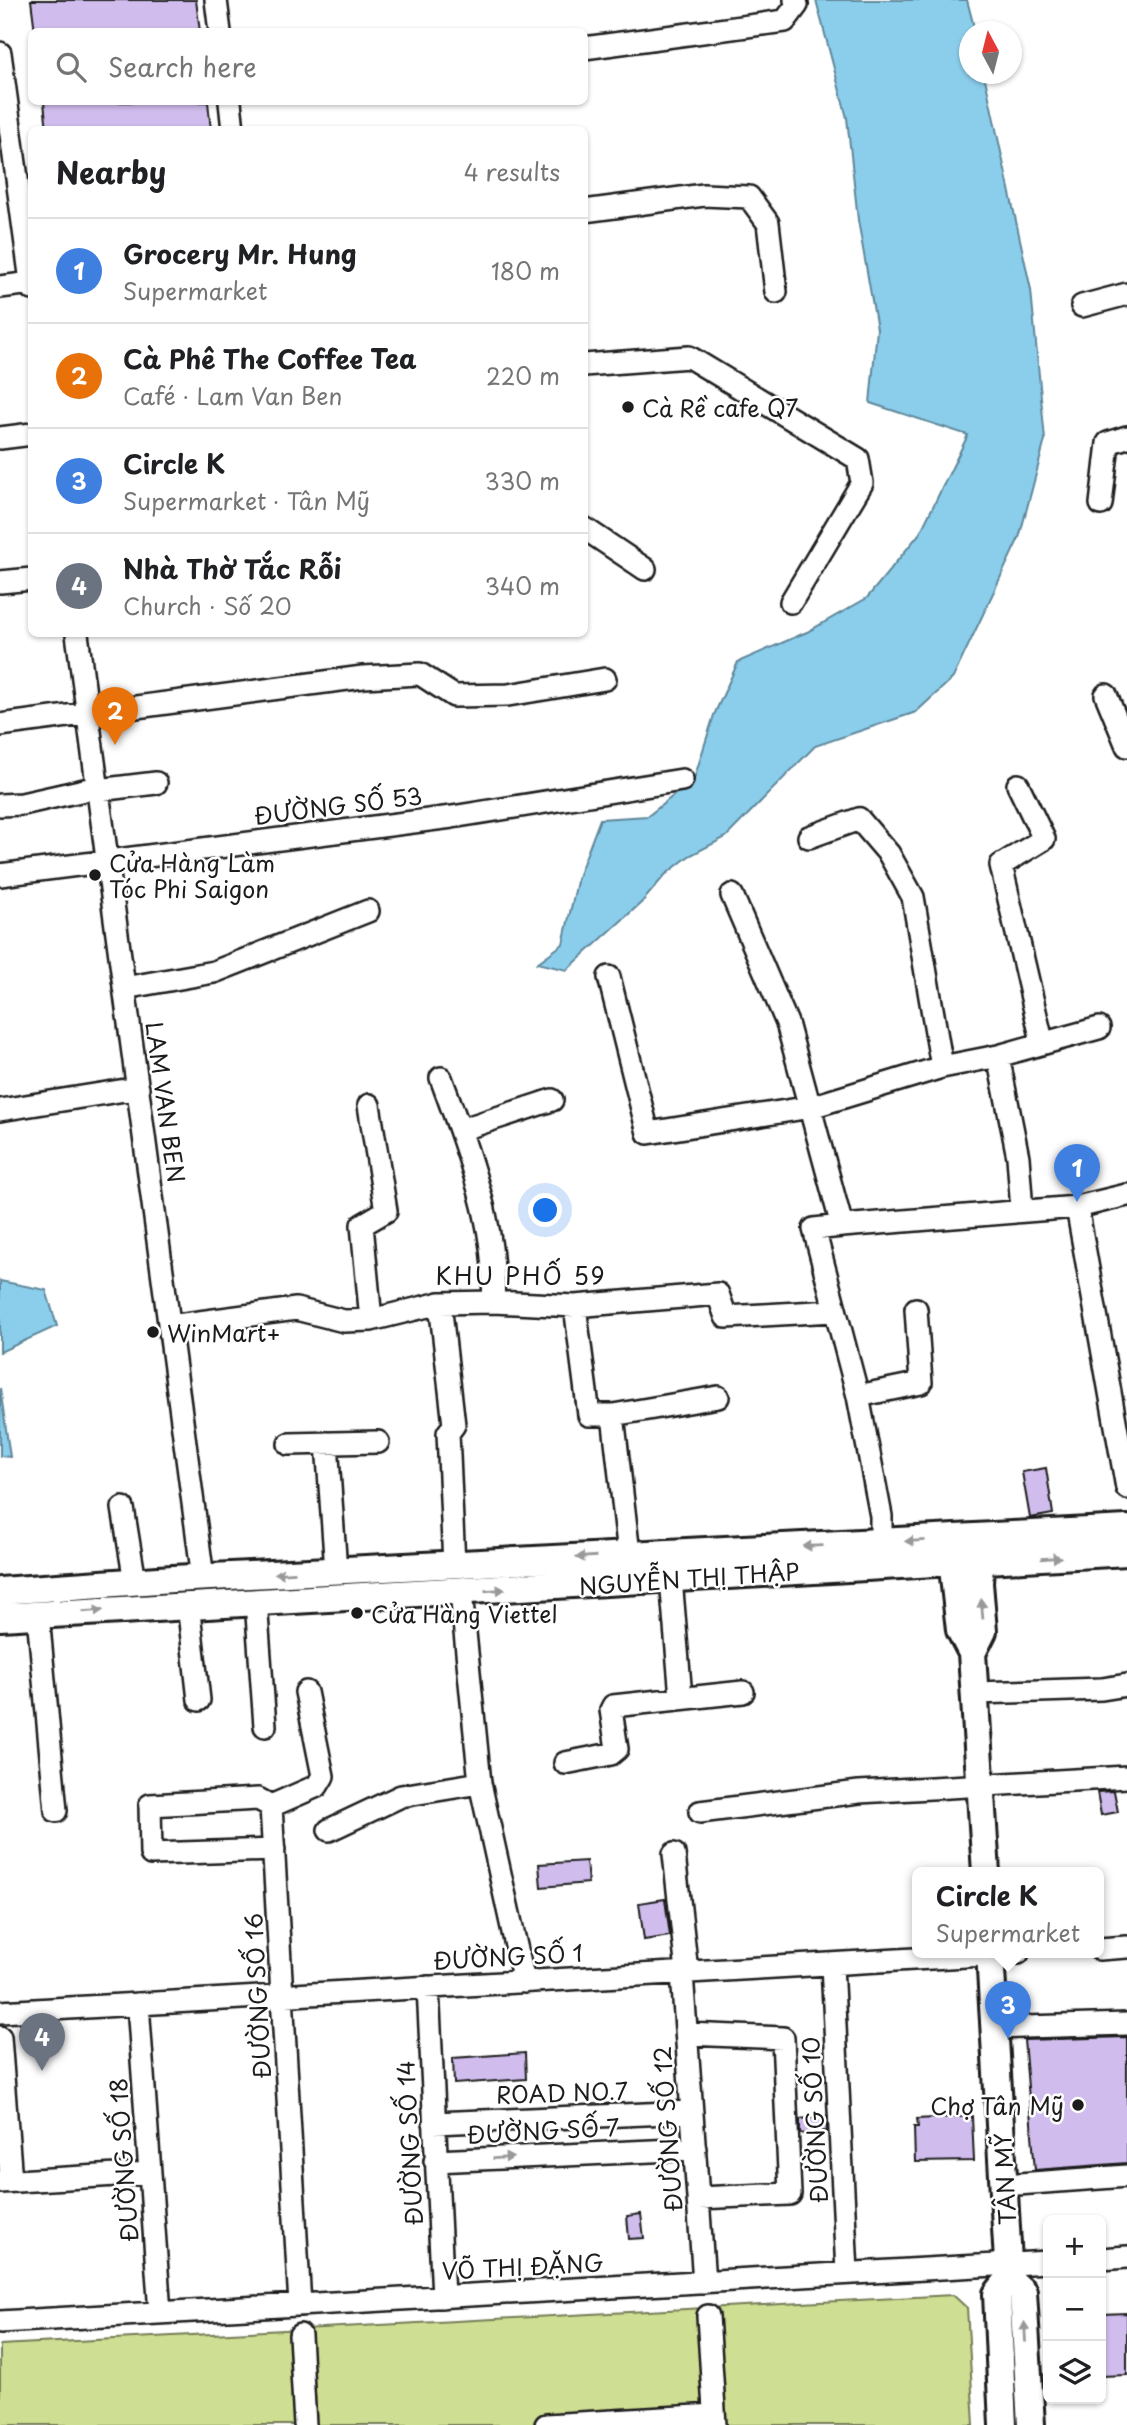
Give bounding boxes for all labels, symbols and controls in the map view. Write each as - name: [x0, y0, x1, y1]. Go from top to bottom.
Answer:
- north arrow: [959, 21, 1022, 84]
- search box: [28, 28, 588, 105]
- text: Search here: [108, 47, 257, 86]
- icon: search: [52, 48, 90, 86]
- text: Nearby: [56, 149, 166, 194]
- text: 4 results: [464, 154, 560, 189]
- text: Grocery Mr. Hung: [123, 234, 357, 273]
- text: 1: [74, 253, 85, 288]
- text: 180 m: [491, 253, 560, 288]
- text: Supermarket: [123, 273, 267, 308]
- text: Cà Phê The Coffee Tea: [123, 339, 417, 378]
- text: 2: [71, 358, 87, 393]
- text: 220 m: [486, 358, 560, 393]
- text: Café · Lam Van Ben: [123, 378, 342, 413]
- place label: Cà Rề cafe Q7: [642, 390, 798, 425]
- marker: Cà Rề cafe Q7: [620, 399, 636, 415]
- text: Circle K: [123, 444, 225, 483]
- text: 3: [71, 463, 87, 498]
- text: 330 m: [484, 463, 560, 498]
- text: Supermarket · Tân Mỹ: [123, 483, 370, 518]
- text: Nhà Thờ Tắc Rỗi: [123, 549, 342, 588]
- text: 4: [71, 568, 87, 603]
- text: 340 m: [485, 568, 560, 603]
- text: Church · Số 20: [123, 588, 292, 623]
- pin: 2: [92, 687, 138, 745]
- street label: ĐƯỜNG SỐ 53: [252, 777, 424, 833]
- place label: Cửa Hàng Làm Tóc Phi Saigon: [109, 845, 275, 906]
- marker: Cửa Hàng Làm Tóc Phi Saigon: [87, 867, 103, 883]
- street label: LAM VAN BEN: [137, 1019, 195, 1185]
- pin: 1: [1054, 1144, 1100, 1202]
- your location: [528, 1193, 562, 1227]
- district label: KHU PHỐ 59: [436, 1257, 606, 1293]
- place label: WinMart+: [167, 1315, 281, 1350]
- marker: WinMart+: [145, 1324, 161, 1340]
- one-way arrow: [904, 1536, 926, 1547]
- one-way arrow: [802, 1540, 824, 1551]
- one-way arrow: [575, 1551, 597, 1562]
- street label: NGUYỄN THỊ THẬP: [577, 1552, 800, 1603]
- one-way arrow: [1040, 1552, 1062, 1563]
- one-way arrow: [274, 1568, 296, 1579]
- one-way arrow: [484, 1585, 506, 1596]
- place label: Cửa Hàng Viettel: [371, 1596, 558, 1631]
- one-way arrow: [976, 1598, 987, 1620]
- one-way arrow: [82, 1605, 104, 1616]
- marker: Cửa Hàng Viettel: [349, 1605, 365, 1621]
- popup: [912, 1867, 1104, 1958]
- text: Circle K: [936, 1876, 1038, 1915]
- street label: ĐƯỜNG SỐ 16: [235, 1912, 279, 2080]
- text: Supermarket: [936, 1915, 1080, 1950]
- street label: ĐƯỜNG SỐ 1: [432, 1934, 584, 1977]
- pin: 3: [985, 1981, 1031, 2039]
- pin: 4: [19, 2013, 65, 2071]
- street label: ĐƯỜNG SỐ 10: [792, 2036, 836, 2204]
- street label: ĐƯỜNG SỐ 12: [644, 2045, 690, 2213]
- street label: ĐƯỜNG SỐ 14: [387, 2060, 431, 2226]
- street label: ROAD NO.7: [495, 2072, 629, 2112]
- street label: ĐƯỜNG SỐ 18: [100, 2077, 146, 2243]
- place label: Chợ Tân Mỹ: [930, 2088, 1064, 2123]
- marker: Chợ Tân Mỹ: [1070, 2097, 1086, 2113]
- street label: ĐƯỜNG SỐ 7: [466, 2108, 620, 2151]
- street label: TÂN MỸ: [984, 2132, 1024, 2226]
- one-way arrow: [493, 2152, 515, 2163]
- map controls: [1043, 2215, 1106, 2404]
- button: +: [1043, 2215, 1106, 2278]
- street label: VÕ THỊ ĐẶNG: [441, 2244, 605, 2288]
- button: −: [1043, 2278, 1106, 2341]
- one-way arrow: [1020, 2321, 1031, 2343]
- button: layers: [1043, 2341, 1106, 2404]

